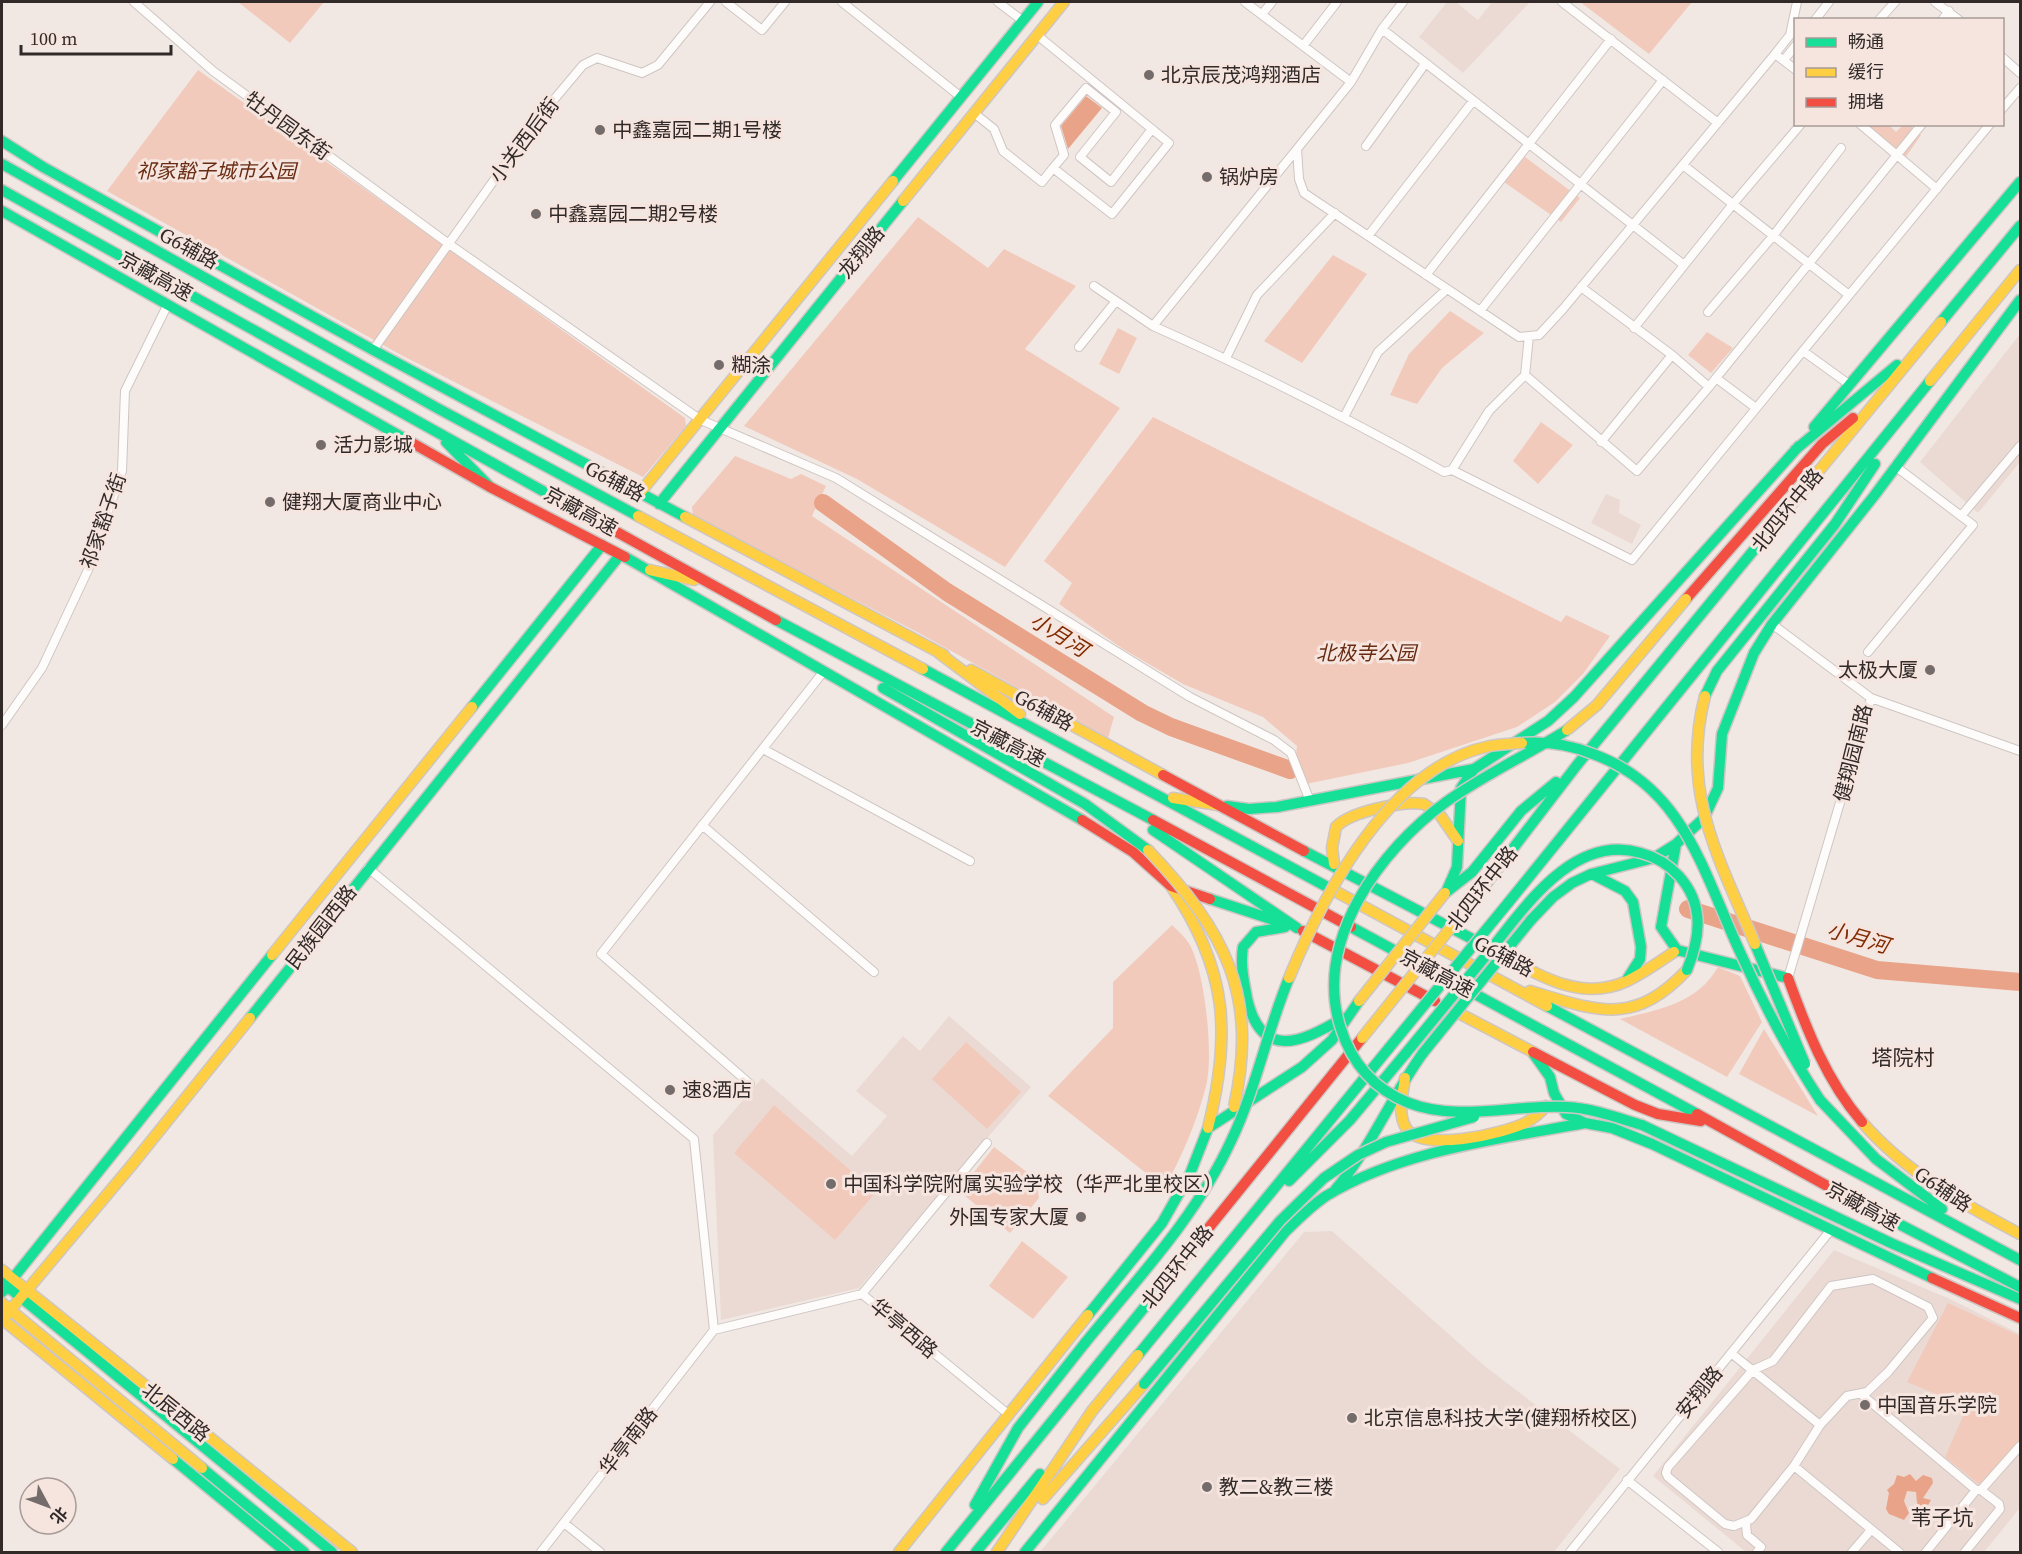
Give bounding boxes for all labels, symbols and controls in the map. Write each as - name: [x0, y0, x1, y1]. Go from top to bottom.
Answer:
- scale bar: [21, 18, 171, 56]
- legend: [1794, 18, 2004, 126]
- text: 100 m: [30, 26, 77, 51]
- text: 畅通: [1848, 29, 1884, 54]
- text: 缓行: [1848, 59, 1884, 84]
- place label: 北京辰茂鸿翔酒店: [1161, 61, 1321, 89]
- marker: 北京辰茂鸿翔酒店: [1142, 68, 1156, 82]
- street label: 牡丹园东街: [239, 85, 337, 167]
- text: 拥堵: [1848, 89, 1884, 114]
- street label: 小关西后街: [483, 92, 565, 188]
- place label: 中鑫嘉园二期1号楼: [612, 116, 782, 144]
- marker: 中鑫嘉园二期1号楼: [593, 123, 607, 137]
- park label: 祁家豁子城市公园: [136, 157, 299, 185]
- place label: 锅炉房: [1219, 163, 1279, 191]
- marker: 锅炉房: [1200, 170, 1214, 184]
- place label: 中鑫嘉园二期2号楼: [548, 200, 718, 228]
- marker: 中鑫嘉园二期2号楼: [529, 207, 543, 221]
- street label: G6辅路: [154, 220, 224, 276]
- street label: 龙翔路: [831, 220, 891, 284]
- street label: 京藏高速: [114, 244, 198, 308]
- place label: 糊涂: [731, 351, 771, 379]
- marker: 糊涂: [712, 358, 726, 372]
- place label: 活力影城: [333, 431, 413, 459]
- marker: 活力影城: [314, 438, 328, 452]
- street label: G6辅路: [580, 454, 650, 508]
- street label: 北四环中路: [1745, 462, 1829, 558]
- street label: 祁家豁子街: [73, 469, 133, 573]
- street label: 京藏高速: [539, 479, 623, 543]
- place label: 健翔大厦商业中心: [282, 488, 442, 516]
- marker: 健翔大厦商业中心: [263, 495, 277, 509]
- water label: 小月河: [1025, 606, 1097, 666]
- park label: 北极寺公园: [1316, 639, 1419, 667]
- place label: 太极大厦: [1838, 656, 1918, 684]
- marker: 太极大厦: [1923, 663, 1937, 677]
- street label: G6辅路: [1009, 682, 1079, 738]
- street label: 健翔园南路: [1827, 701, 1879, 805]
- street label: 京藏高速: [966, 712, 1050, 774]
- street label: 北四环中路: [1440, 840, 1524, 936]
- street label: 民族园西路: [279, 879, 363, 975]
- water label: 小月河: [1824, 915, 1896, 961]
- street label: G6辅路: [1469, 929, 1539, 983]
- street label: 京藏高速: [1395, 942, 1479, 1004]
- district label: 塔院村: [1872, 1043, 1935, 1072]
- place label: 速8酒店: [682, 1076, 752, 1104]
- marker: 速8酒店: [663, 1083, 677, 1097]
- street label: G6辅路: [1909, 1160, 1977, 1218]
- place label: 中国科学院附属实验学校（华严北里校区）: [843, 1170, 1223, 1198]
- street label: 京藏高速: [1821, 1174, 1905, 1238]
- marker: 中国科学院附属实验学校（华严北里校区）: [824, 1177, 838, 1191]
- place label: 外国专家大厦: [949, 1203, 1069, 1231]
- marker: 外国专家大厦: [1074, 1210, 1088, 1224]
- street label: 北四环中路: [1135, 1219, 1219, 1315]
- street label: 华亭西路: [864, 1292, 944, 1364]
- street label: 安翔路: [1669, 1360, 1729, 1424]
- street label: 北辰西路: [136, 1376, 216, 1448]
- place label: 中国音乐学院: [1877, 1391, 1997, 1419]
- marker: 中国音乐学院: [1858, 1398, 1872, 1412]
- street label: 华亭南路: [592, 1401, 664, 1481]
- place label: 北京信息科技大学(健翔桥校区): [1364, 1404, 1638, 1432]
- marker: 北京信息科技大学(健翔桥校区): [1345, 1411, 1359, 1425]
- place label: 教二&教三楼: [1219, 1473, 1333, 1501]
- north arrow: [18, 1476, 78, 1536]
- marker: 教二&教三楼: [1200, 1480, 1214, 1494]
- text: 北: [46, 1503, 73, 1529]
- district label: 苇子坑: [1911, 1503, 1974, 1532]

